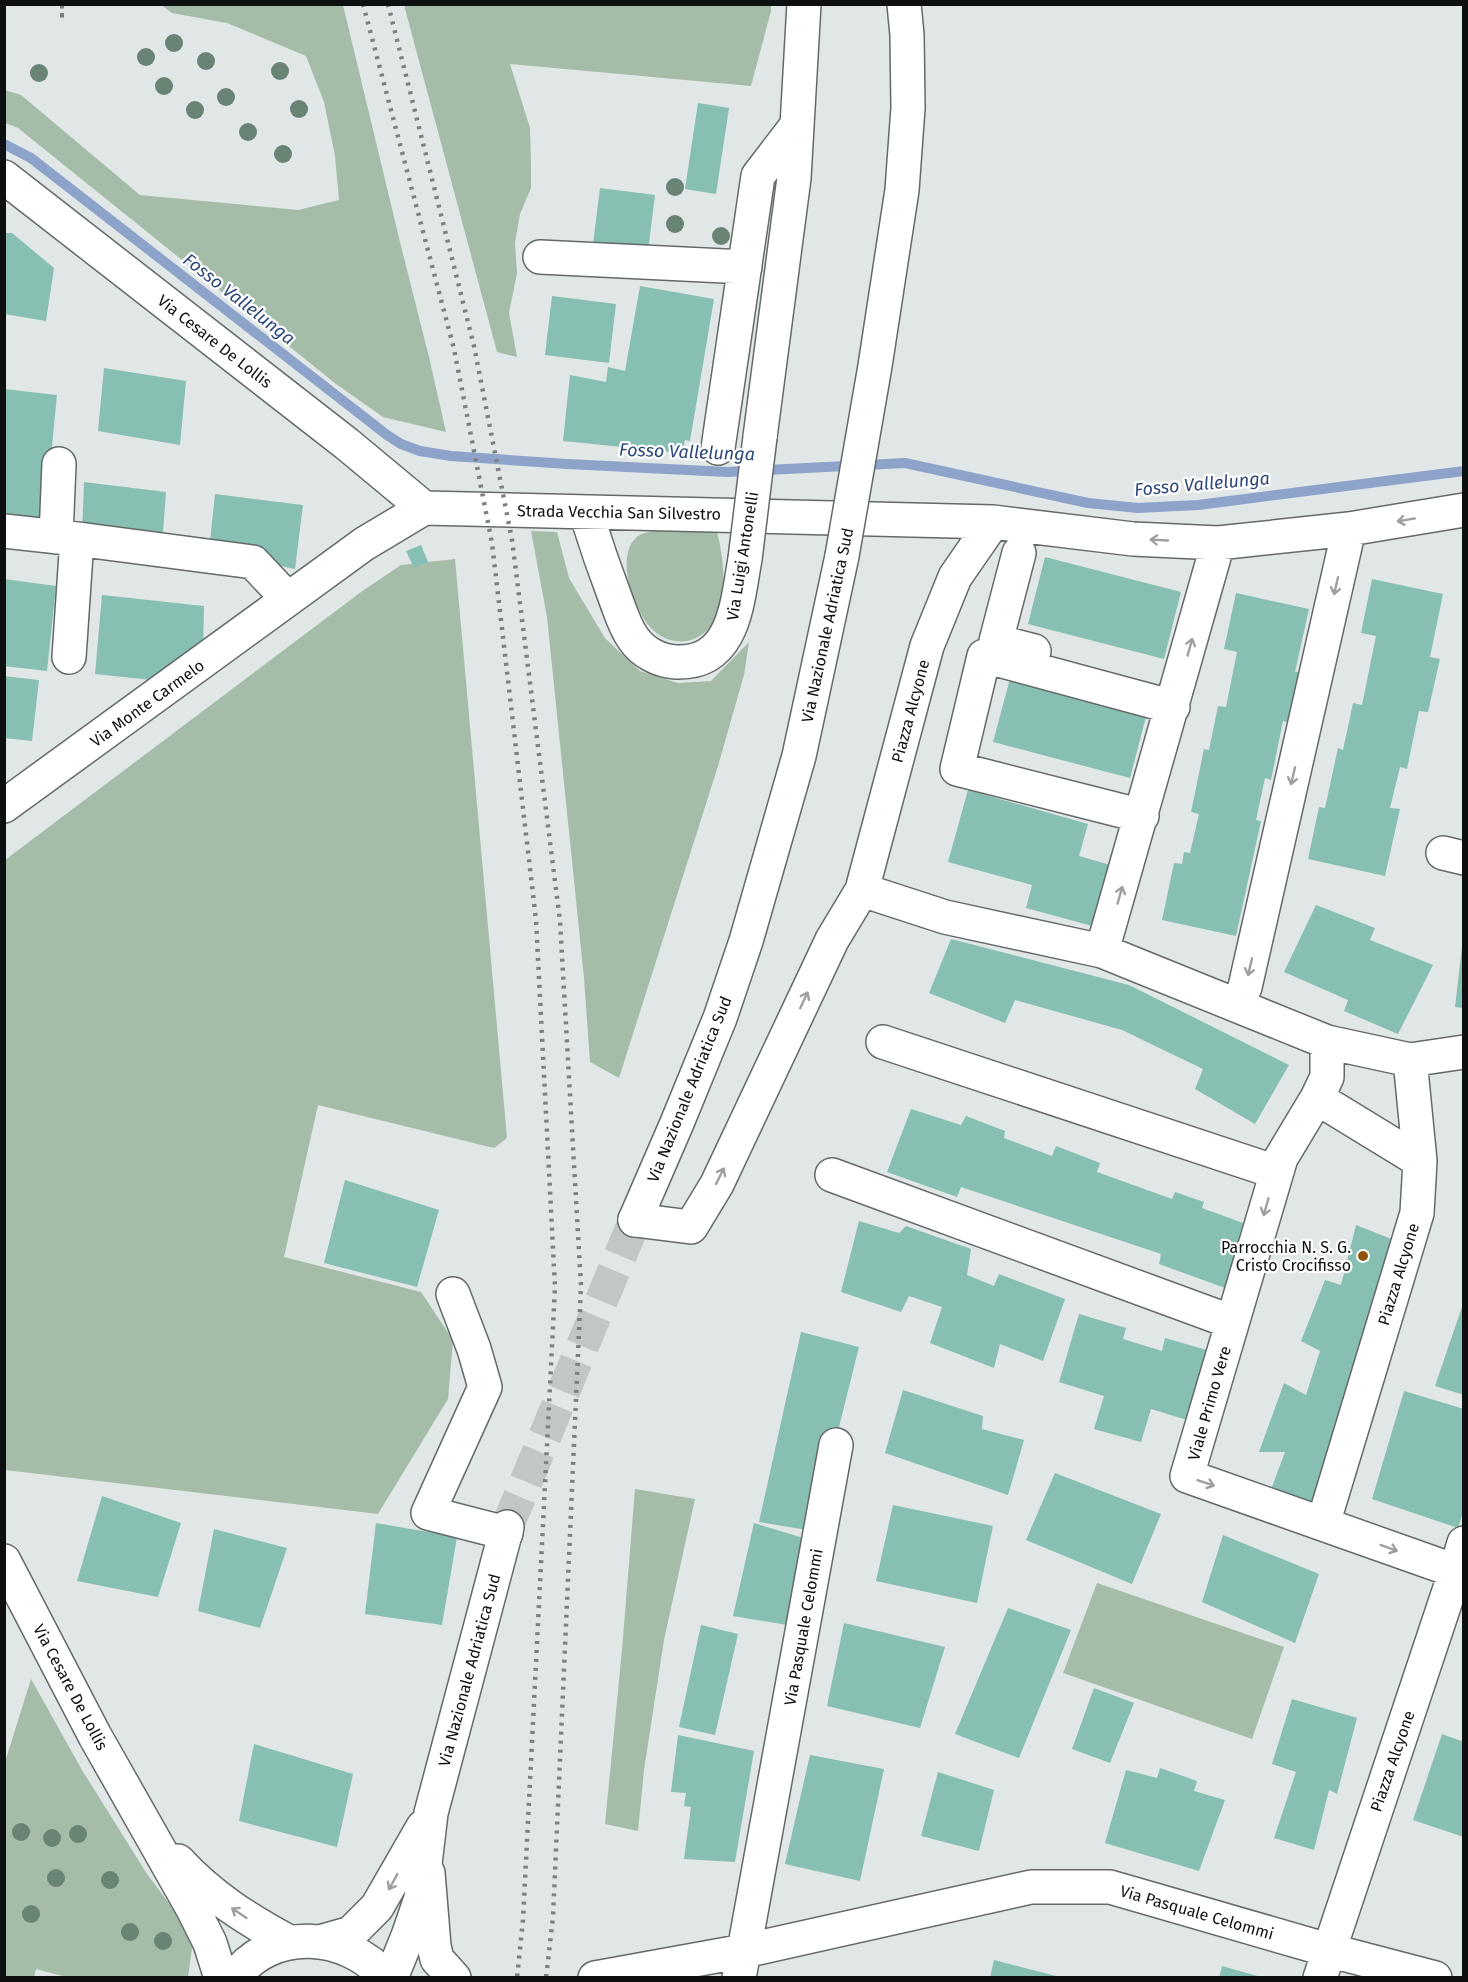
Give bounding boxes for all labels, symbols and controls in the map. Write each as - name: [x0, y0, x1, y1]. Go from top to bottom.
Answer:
- water label: Fosso Vallelunga: [179, 248, 299, 350]
- street label: Via Cesare De Lollis: [154, 291, 276, 392]
- water label: Fosso Vallelunga: [619, 439, 755, 465]
- water label: Fosso Vallelunga: [1133, 467, 1271, 501]
- street label: Via Luigi Antonelli: [723, 490, 762, 622]
- street label: Strada Vecchia San Silvestro: [517, 501, 721, 524]
- one-way arrow: [1396, 514, 1416, 525]
- street label: Via Nazionale Adriatica Sud: [798, 526, 857, 724]
- one-way arrow: [1150, 535, 1170, 546]
- one-way arrow: [1330, 576, 1341, 596]
- one-way arrow: [1185, 638, 1196, 657]
- street label: Via Monte Carmelo: [87, 656, 208, 751]
- street label: Piazza Alcyone: [888, 658, 933, 765]
- one-way arrow: [1287, 766, 1298, 786]
- one-way arrow: [1114, 886, 1126, 905]
- one-way arrow: [1243, 957, 1255, 976]
- one-way arrow: [798, 991, 810, 1009]
- street label: Via Nazionale Adriatica Sud: [643, 993, 736, 1185]
- one-way arrow: [715, 1168, 727, 1186]
- one-way arrow: [1260, 1197, 1271, 1216]
- street label: Piazza Alcyone: [1374, 1221, 1423, 1328]
- place label: Parrocchia N. S. G. Cristo Crocifisso: [1221, 1238, 1351, 1275]
- marker: Parrocchia N. S. G. Cristo Crocifisso: [1356, 1249, 1370, 1263]
- street label: Viale Primo Vere: [1184, 1344, 1235, 1463]
- one-way arrow: [1196, 1478, 1215, 1489]
- one-way arrow: [1380, 1543, 1398, 1554]
- street label: Via Pasquale Celommi: [780, 1547, 827, 1707]
- street label: Via Nazionale Adriatica Sud: [435, 1572, 504, 1769]
- street label: Via Cesare De Lollis: [29, 1621, 112, 1753]
- street label: Piazza Alcyone: [1366, 1708, 1419, 1814]
- one-way arrow: [386, 1873, 398, 1890]
- street label: Via Pasquale Celommi: [1118, 1881, 1276, 1944]
- one-way arrow: [231, 1907, 248, 1919]

